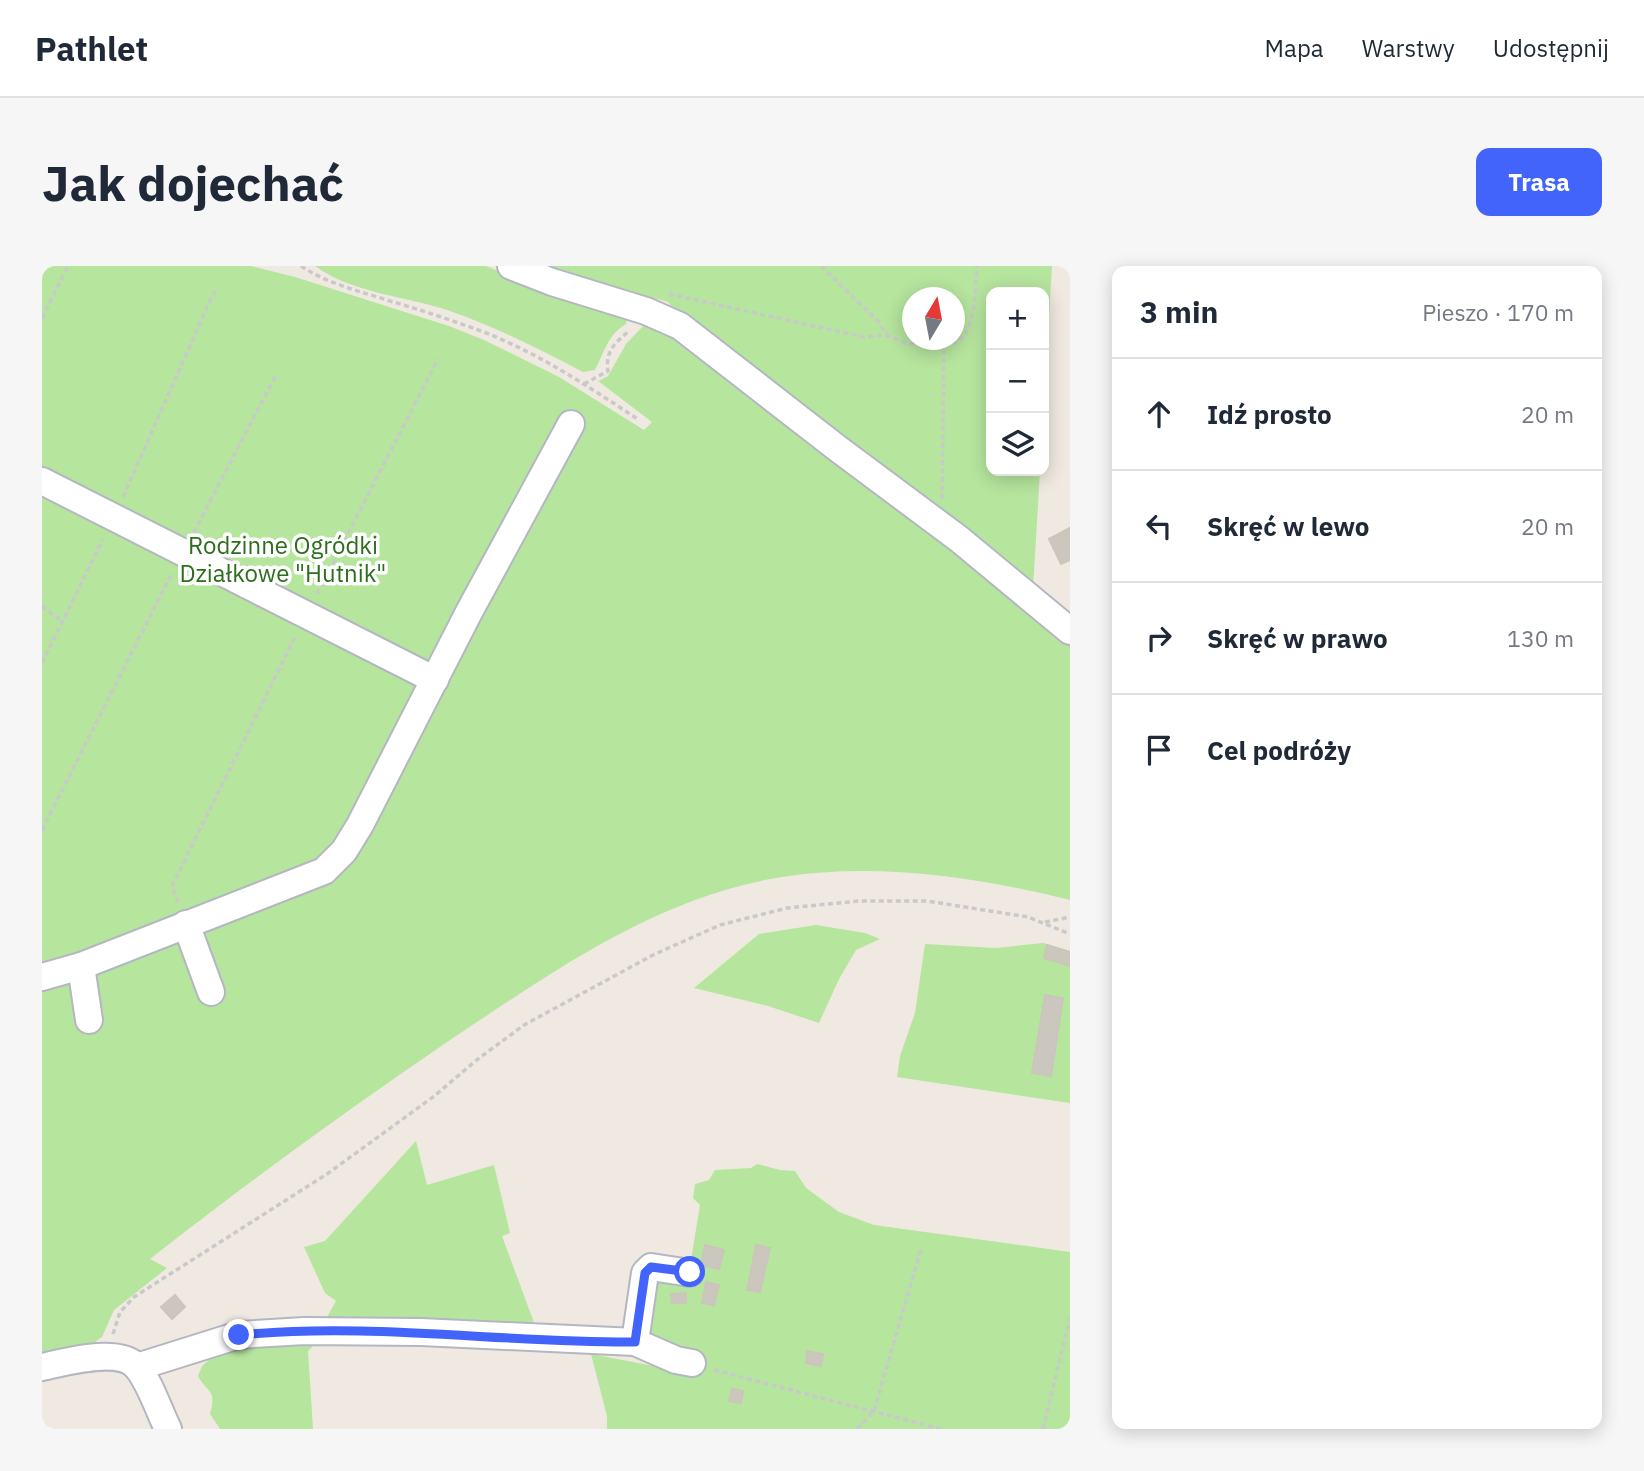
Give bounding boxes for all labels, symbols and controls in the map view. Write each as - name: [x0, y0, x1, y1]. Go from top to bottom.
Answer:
- text: Pathlet: [35, 27, 148, 70]
- text: Mapa: [1265, 32, 1324, 64]
- text: Warstwy: [1362, 32, 1455, 64]
- text: Udostępnij: [1493, 32, 1609, 64]
- button: Trasa: [1476, 148, 1602, 216]
- text: Jak dojechać: [42, 151, 344, 214]
- north arrow: [902, 287, 965, 350]
- map controls: [986, 287, 1049, 476]
- button: +: [986, 287, 1049, 350]
- text: 3 min: [1140, 292, 1218, 331]
- text: Pieszo · 170 m: [1422, 297, 1574, 327]
- button: −: [986, 350, 1049, 413]
- icon: ahead: [1140, 395, 1178, 433]
- text: Idź prosto: [1207, 397, 1332, 431]
- text: 20 m: [1521, 399, 1574, 429]
- button: layers: [986, 413, 1049, 476]
- icon: left: [1140, 507, 1178, 545]
- text: Skręć w lewo: [1207, 509, 1369, 543]
- text: 20 m: [1521, 511, 1574, 541]
- park label: Rodzinne Ogródki Działkowe "Hutnik": [180, 529, 386, 589]
- icon: right: [1140, 619, 1178, 657]
- text: Skręć w prawo: [1207, 621, 1388, 655]
- text: 130 m: [1507, 623, 1574, 653]
- icon: arrive: [1140, 731, 1178, 769]
- text: Cel podróży: [1207, 733, 1351, 767]
- route start: [674, 1256, 705, 1287]
- route end: [223, 1319, 254, 1350]

